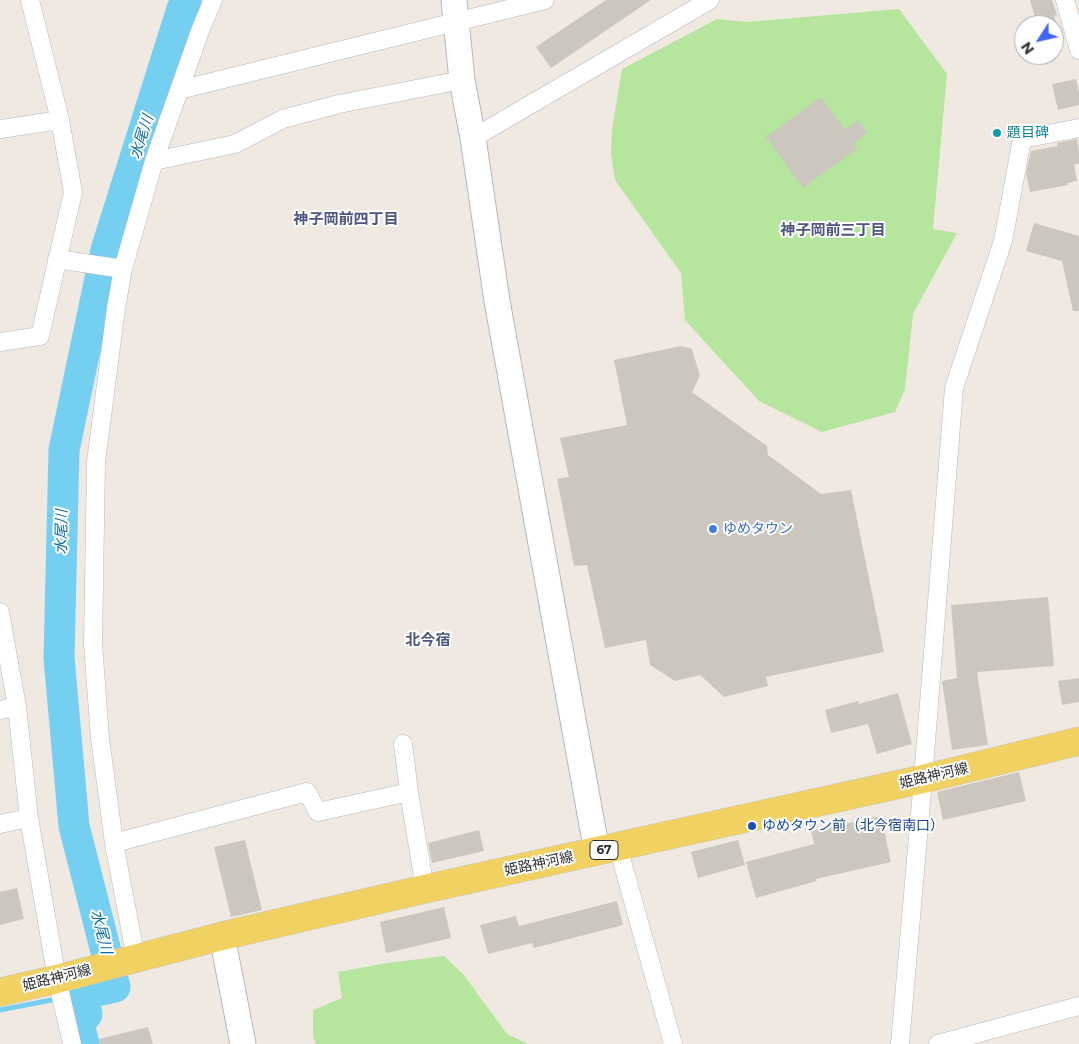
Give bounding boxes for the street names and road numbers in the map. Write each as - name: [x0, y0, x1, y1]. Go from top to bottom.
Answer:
- street label: 姫路神河線: [898, 760, 970, 792]
- road number: 67: [590, 840, 618, 860]
- street label: 姫路神河線: [503, 849, 575, 879]
- street label: 姫路神河線: [21, 961, 93, 995]

